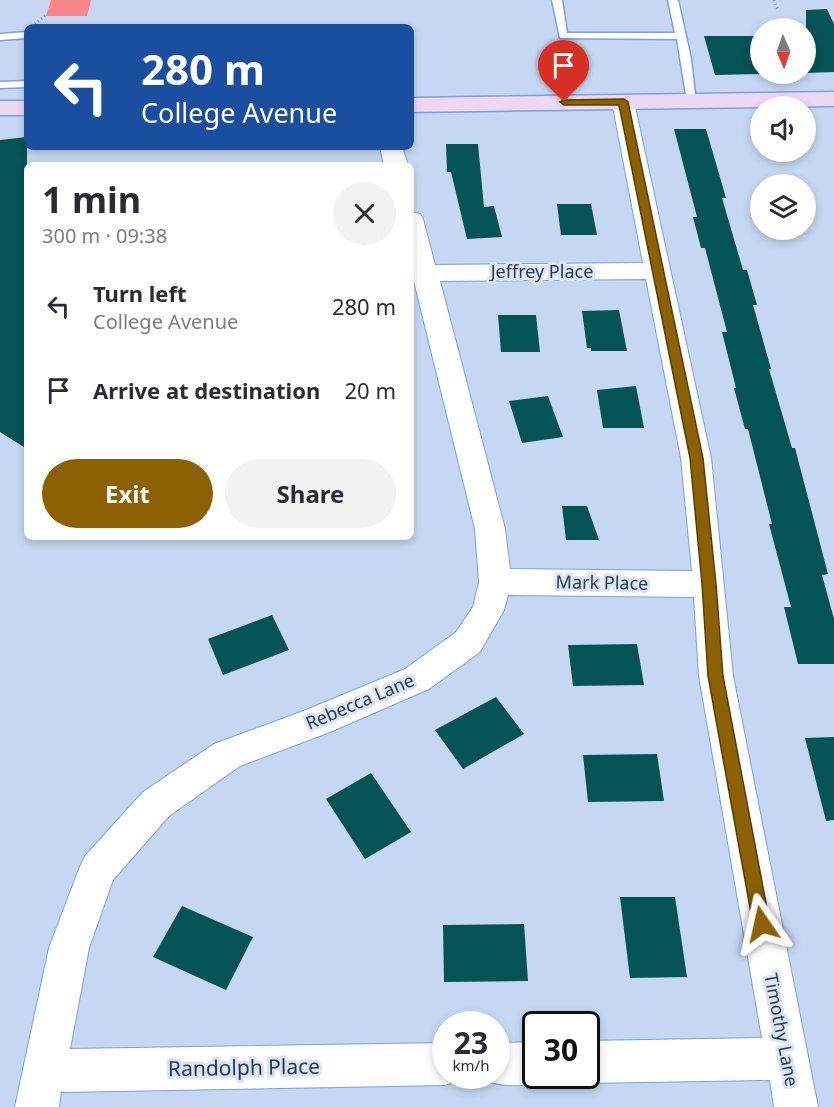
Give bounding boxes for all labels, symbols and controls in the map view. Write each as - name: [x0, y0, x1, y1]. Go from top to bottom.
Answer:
- north arrow: [750, 18, 816, 84]
- map controls: [750, 18, 816, 240]
- text: 280 m: [141, 40, 265, 97]
- pin: [538, 40, 589, 102]
- icon: left: [42, 48, 120, 126]
- icon: arrive: [547, 49, 580, 82]
- text: College Avenue: [141, 94, 337, 131]
- button: sound: [750, 96, 816, 162]
- button: layers: [750, 174, 816, 240]
- text: 1 min: [42, 175, 141, 224]
- button: close: [333, 182, 396, 245]
- text: 300 m · 09:38: [42, 222, 167, 249]
- street label: Jeffrey Place: [489, 259, 593, 283]
- text: Turn left: [93, 278, 187, 308]
- icon: left: [42, 290, 75, 323]
- text: 280 m: [332, 291, 396, 321]
- text: College Avenue: [93, 308, 238, 335]
- icon: arrive: [42, 374, 75, 407]
- text: Arrive at destination: [93, 375, 320, 405]
- text: 20 m: [345, 375, 396, 405]
- button: Exit: [42, 459, 213, 528]
- button: Share: [225, 459, 396, 528]
- street label: Mark Place: [556, 569, 649, 595]
- street label: Rebecca Lane: [302, 667, 417, 735]
- position arrow: [730, 892, 794, 956]
- street label: Timothy Lane: [759, 971, 805, 1088]
- speed limit sign: 30: [522, 1011, 600, 1089]
- text: 23: [454, 1022, 488, 1063]
- street label: Randolph Place: [168, 1052, 320, 1082]
- text: km/h: [453, 1055, 489, 1075]

